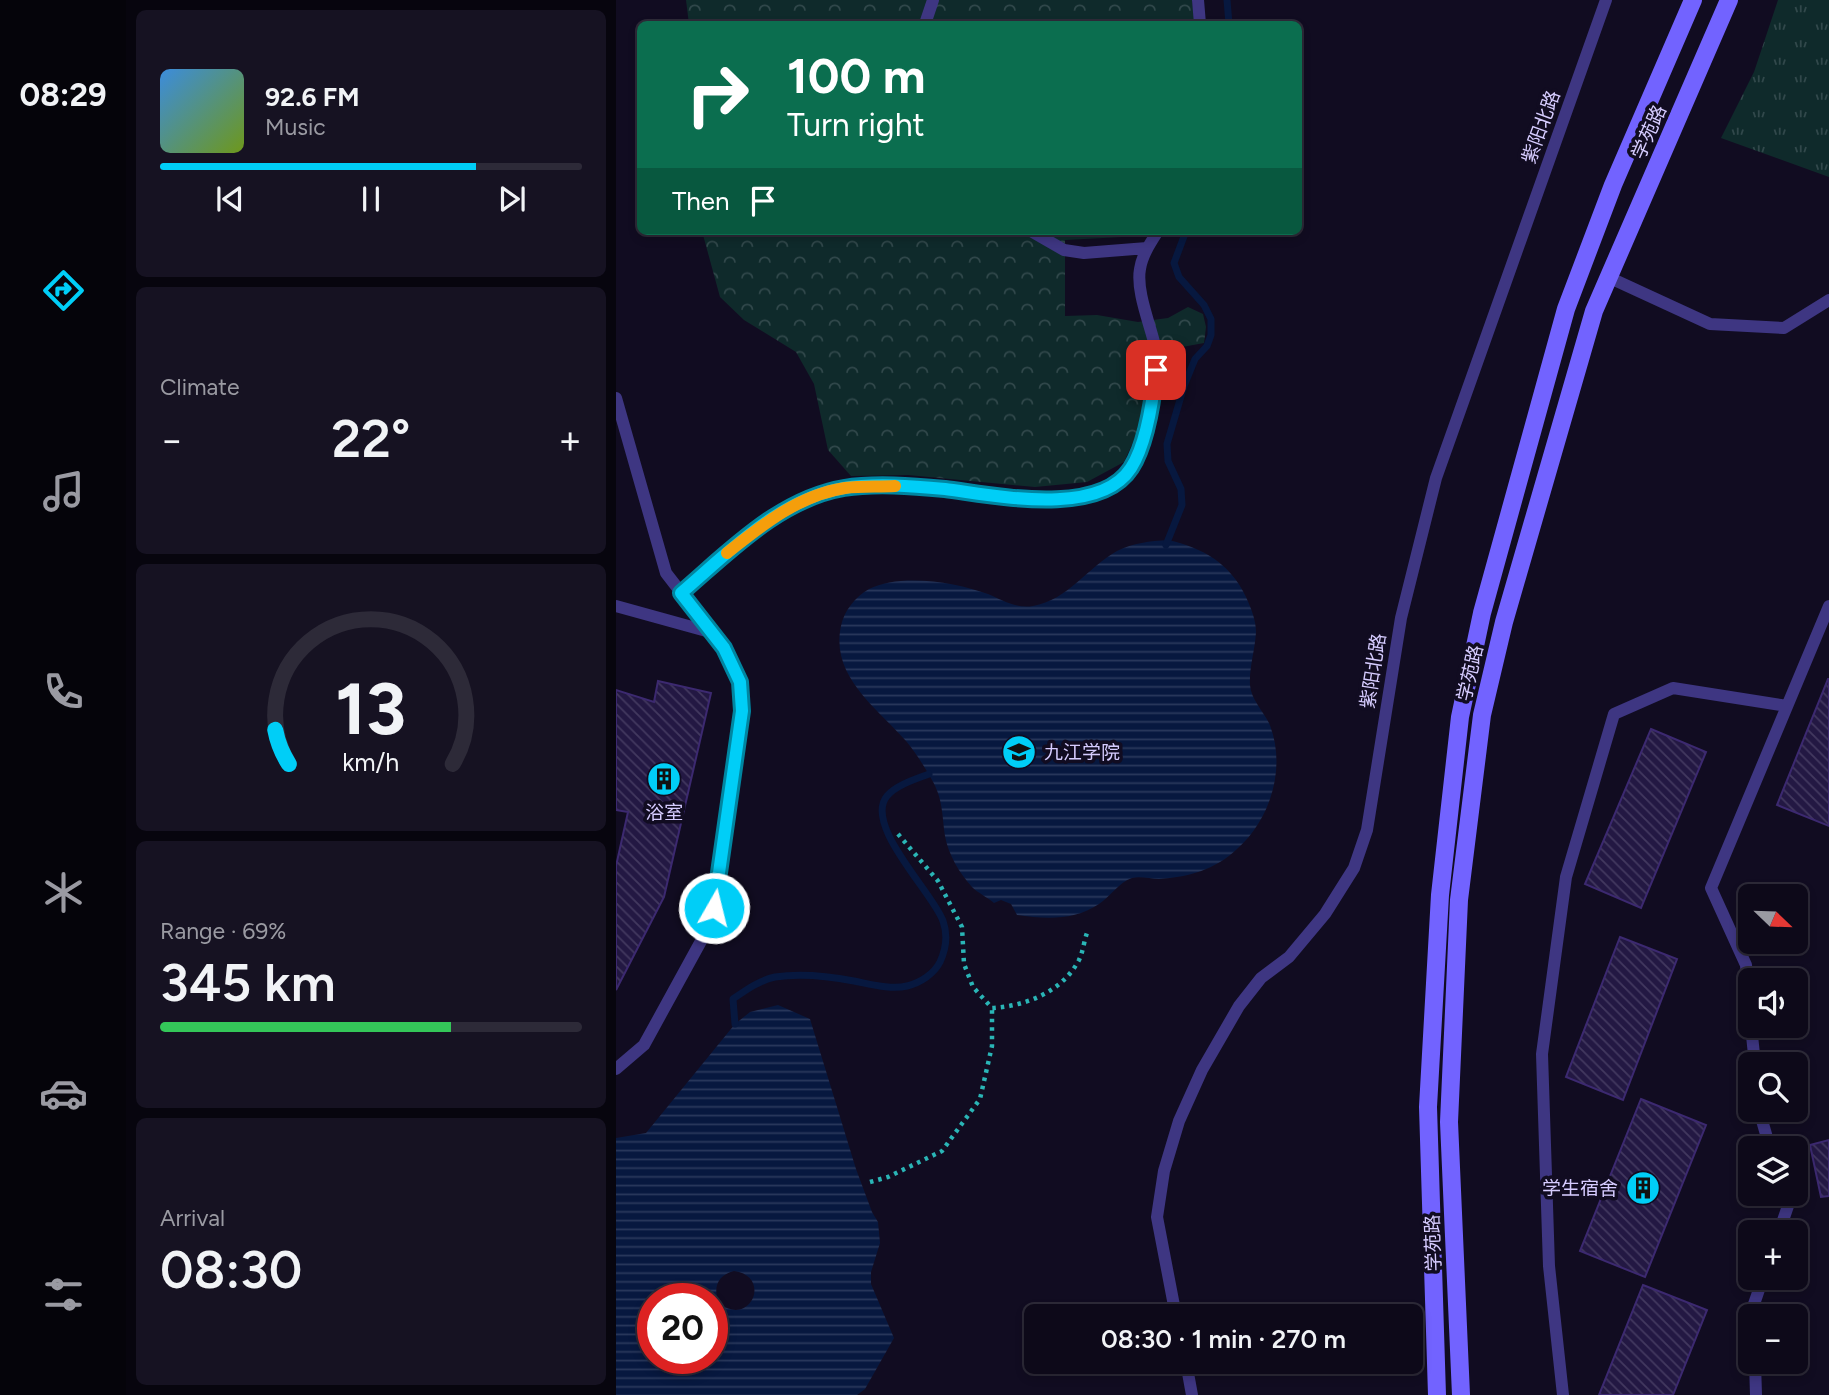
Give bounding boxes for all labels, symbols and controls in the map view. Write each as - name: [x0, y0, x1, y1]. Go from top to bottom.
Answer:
- text: 100 m: [787, 46, 926, 105]
- icon: right: [672, 49, 763, 140]
- text: 08:29: [19, 76, 107, 114]
- text: 92.6 FM: [265, 81, 360, 113]
- street label: 紫阳北路: [1517, 87, 1565, 167]
- street label: 学苑路: [1627, 101, 1671, 163]
- text: Turn right: [787, 106, 925, 144]
- text: Music: [265, 113, 326, 141]
- icon: previous: [211, 180, 249, 218]
- icon: pause: [352, 180, 390, 218]
- icon: next: [493, 180, 531, 218]
- icon: arrive: [744, 182, 782, 220]
- text: Then: [672, 185, 730, 217]
- icon: directions: [39, 266, 88, 315]
- pin: [1126, 340, 1186, 400]
- icon: arrive: [1137, 351, 1175, 389]
- text: Climate: [160, 373, 239, 401]
- text: 22°: [332, 408, 410, 470]
- text: −: [160, 417, 184, 463]
- text: +: [558, 417, 582, 463]
- icon: music: [39, 467, 88, 516]
- street label: 紫阳北路: [1356, 632, 1390, 710]
- street label: 学苑路: [1452, 643, 1488, 703]
- text: 13: [335, 665, 407, 752]
- icon: phone: [39, 667, 88, 716]
- school or university icon: 九江学院: [1000, 733, 1038, 771]
- place label: 九江学院: [1044, 741, 1120, 764]
- text: km/h: [342, 746, 400, 776]
- building icon: 浴室: [645, 760, 683, 798]
- place label: 浴室: [645, 801, 683, 824]
- icon: climate: [39, 868, 88, 917]
- position arrow: [677, 871, 751, 945]
- north arrow: [1738, 884, 1808, 954]
- map controls: [1738, 884, 1808, 1374]
- text: Range · 69%: [160, 917, 286, 945]
- text: 345 km: [160, 952, 336, 1014]
- button: sound: [1738, 968, 1808, 1038]
- button: search: [1738, 1052, 1808, 1122]
- icon: car: [39, 1069, 88, 1118]
- button: layers: [1738, 1136, 1808, 1206]
- building icon: 学生宿舍: [1624, 1169, 1662, 1207]
- place label: 学生宿舍: [1542, 1177, 1618, 1200]
- text: Arrival: [160, 1204, 225, 1232]
- street label: 学苑路: [1421, 1214, 1445, 1272]
- button: +: [1738, 1220, 1808, 1290]
- text: 08:30: [160, 1239, 302, 1301]
- icon: filters: [39, 1270, 88, 1319]
- speed limit sign: 20: [637, 1283, 728, 1374]
- button: −: [1738, 1304, 1808, 1374]
- text: 08:30 · 1 min · 270 m: [1101, 1323, 1346, 1355]

